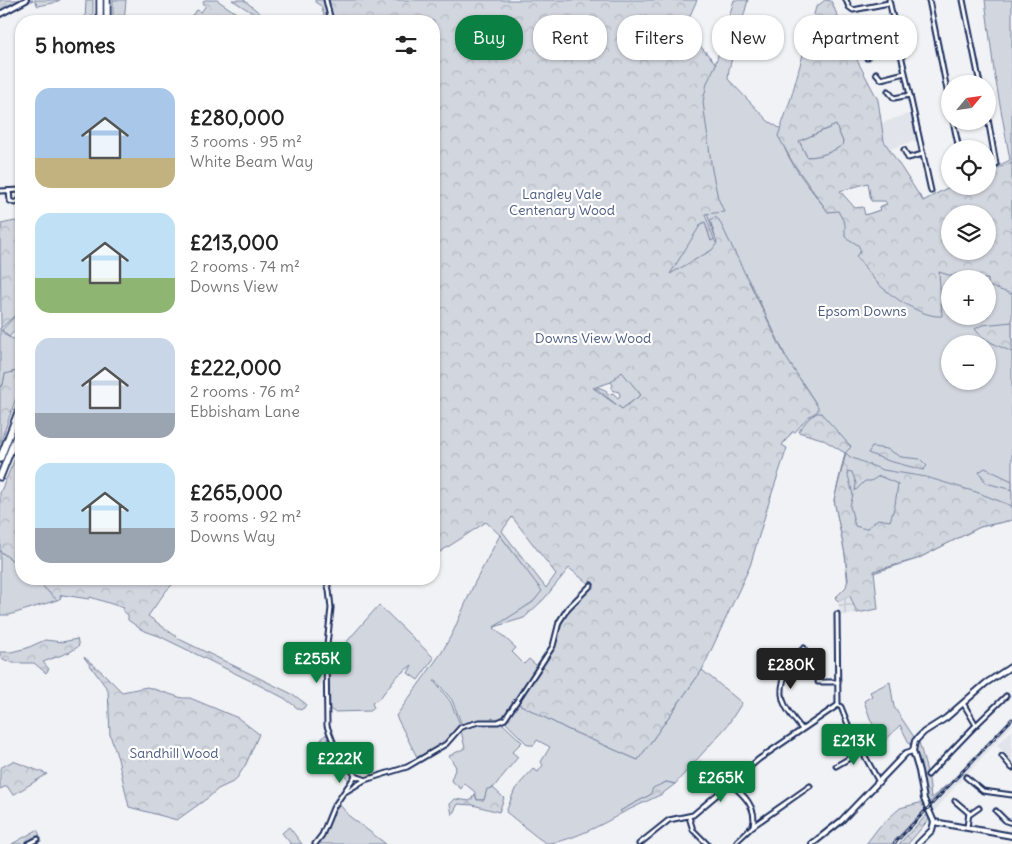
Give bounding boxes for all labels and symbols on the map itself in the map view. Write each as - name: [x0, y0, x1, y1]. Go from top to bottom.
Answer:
- north arrow: [941, 75, 996, 130]
- park label: Langley Vale Centenary Wood: [509, 185, 615, 219]
- park label: Epsom Downs: [817, 302, 907, 320]
- park label: Downs View Wood: [535, 329, 651, 347]
- pin: £255K: [282, 642, 352, 684]
- pin: £280K: [756, 648, 826, 690]
- pin: £213K: [819, 724, 889, 766]
- pin: £222K: [305, 742, 375, 784]
- park label: Sandhill Wood: [129, 744, 219, 762]
- pin: £265K: [686, 760, 756, 803]

